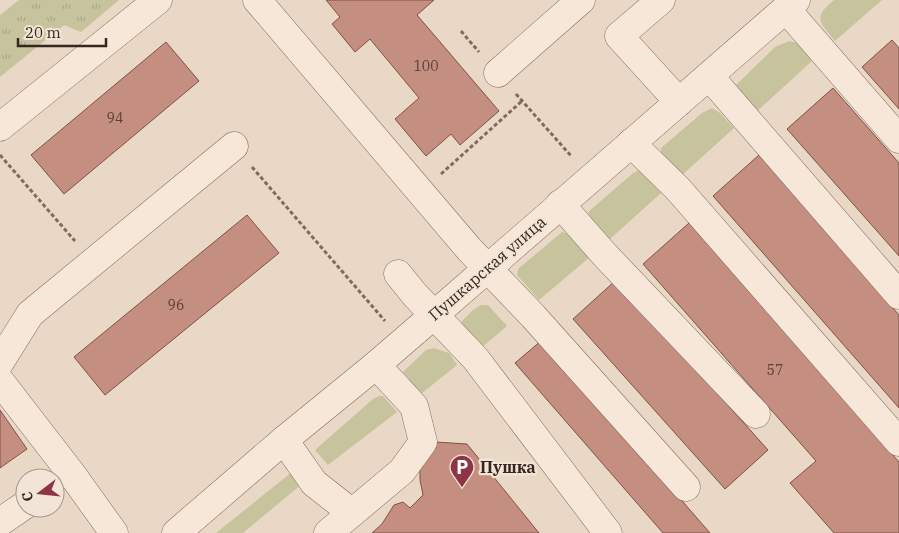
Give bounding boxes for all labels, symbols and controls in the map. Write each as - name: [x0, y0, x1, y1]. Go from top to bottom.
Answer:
- scale bar: [18, 15, 105, 47]
- text: 20 m: [25, 23, 61, 42]
- house number: 100: [413, 57, 439, 75]
- house number: 94: [107, 109, 123, 127]
- street label: Пушкарская улица: [424, 211, 550, 325]
- house number: 96: [168, 296, 184, 314]
- house number: 57: [767, 361, 783, 379]
- parking icon: Пушка: [449, 454, 475, 488]
- place label: Пушка: [480, 457, 536, 477]
- north arrow: [15, 468, 65, 518]
- text: С: [18, 490, 37, 504]

